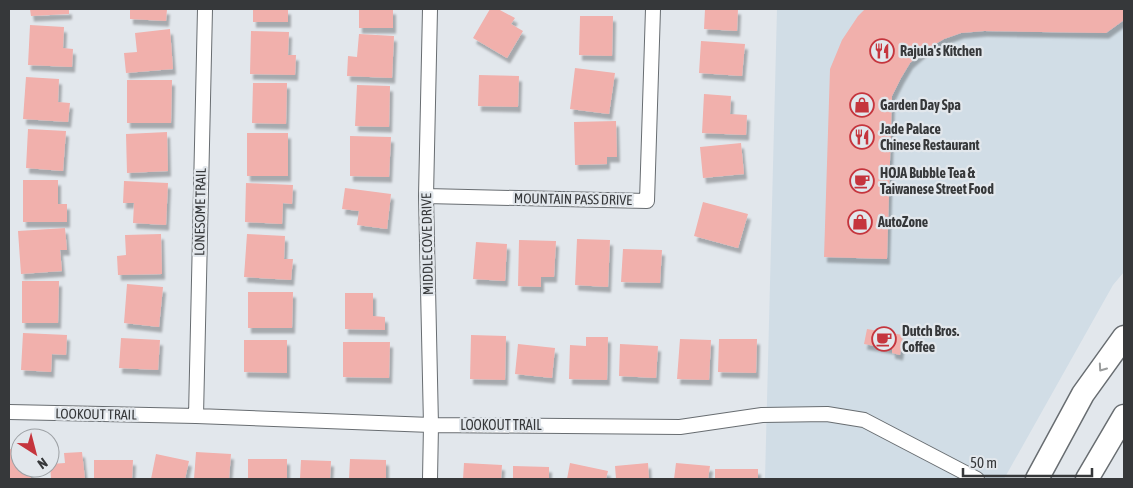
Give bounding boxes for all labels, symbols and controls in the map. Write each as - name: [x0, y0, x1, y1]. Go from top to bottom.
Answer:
- restaurant icon: Rajula's Kitchen: [869, 38, 895, 64]
- place label: Rajula's Kitchen: [900, 43, 982, 59]
- shop icon: Garden Day Spa: [849, 92, 875, 118]
- place label: Garden Day Spa: [880, 97, 961, 113]
- place label: Jade Palace Chinese Restaurant: [879, 121, 979, 153]
- restaurant icon: Jade Palace Chinese Restaurant: [849, 124, 875, 150]
- place label: HOJA Bubble Tea & Taiwanese Street Food: [880, 165, 994, 197]
- street label: LONESOME TRAIL: [191, 167, 209, 256]
- cafe icon: HOJA Bubble Tea & Taiwanese Street Food: [849, 168, 875, 194]
- street label: MOUNTAIN PASS DRIVE: [514, 190, 632, 208]
- street label: MIDDLE COVE DRIVE: [418, 193, 436, 295]
- shop icon: AutoZone: [847, 209, 873, 235]
- place label: AutoZone: [877, 214, 928, 230]
- place label: Dutch Bros. Coffee: [902, 323, 960, 355]
- cafe icon: Dutch Bros. Coffee: [871, 326, 897, 352]
- one-way arrow: [1099, 362, 1108, 372]
- street label: LOOKOUT TRAIL: [55, 405, 137, 423]
- street label: LOOKOUT TRAIL: [460, 417, 542, 433]
- north arrow: [10, 428, 60, 478]
- scale bar: [963, 446, 1092, 478]
- text: 50 m: [970, 454, 997, 471]
- text: N: [35, 455, 51, 472]

